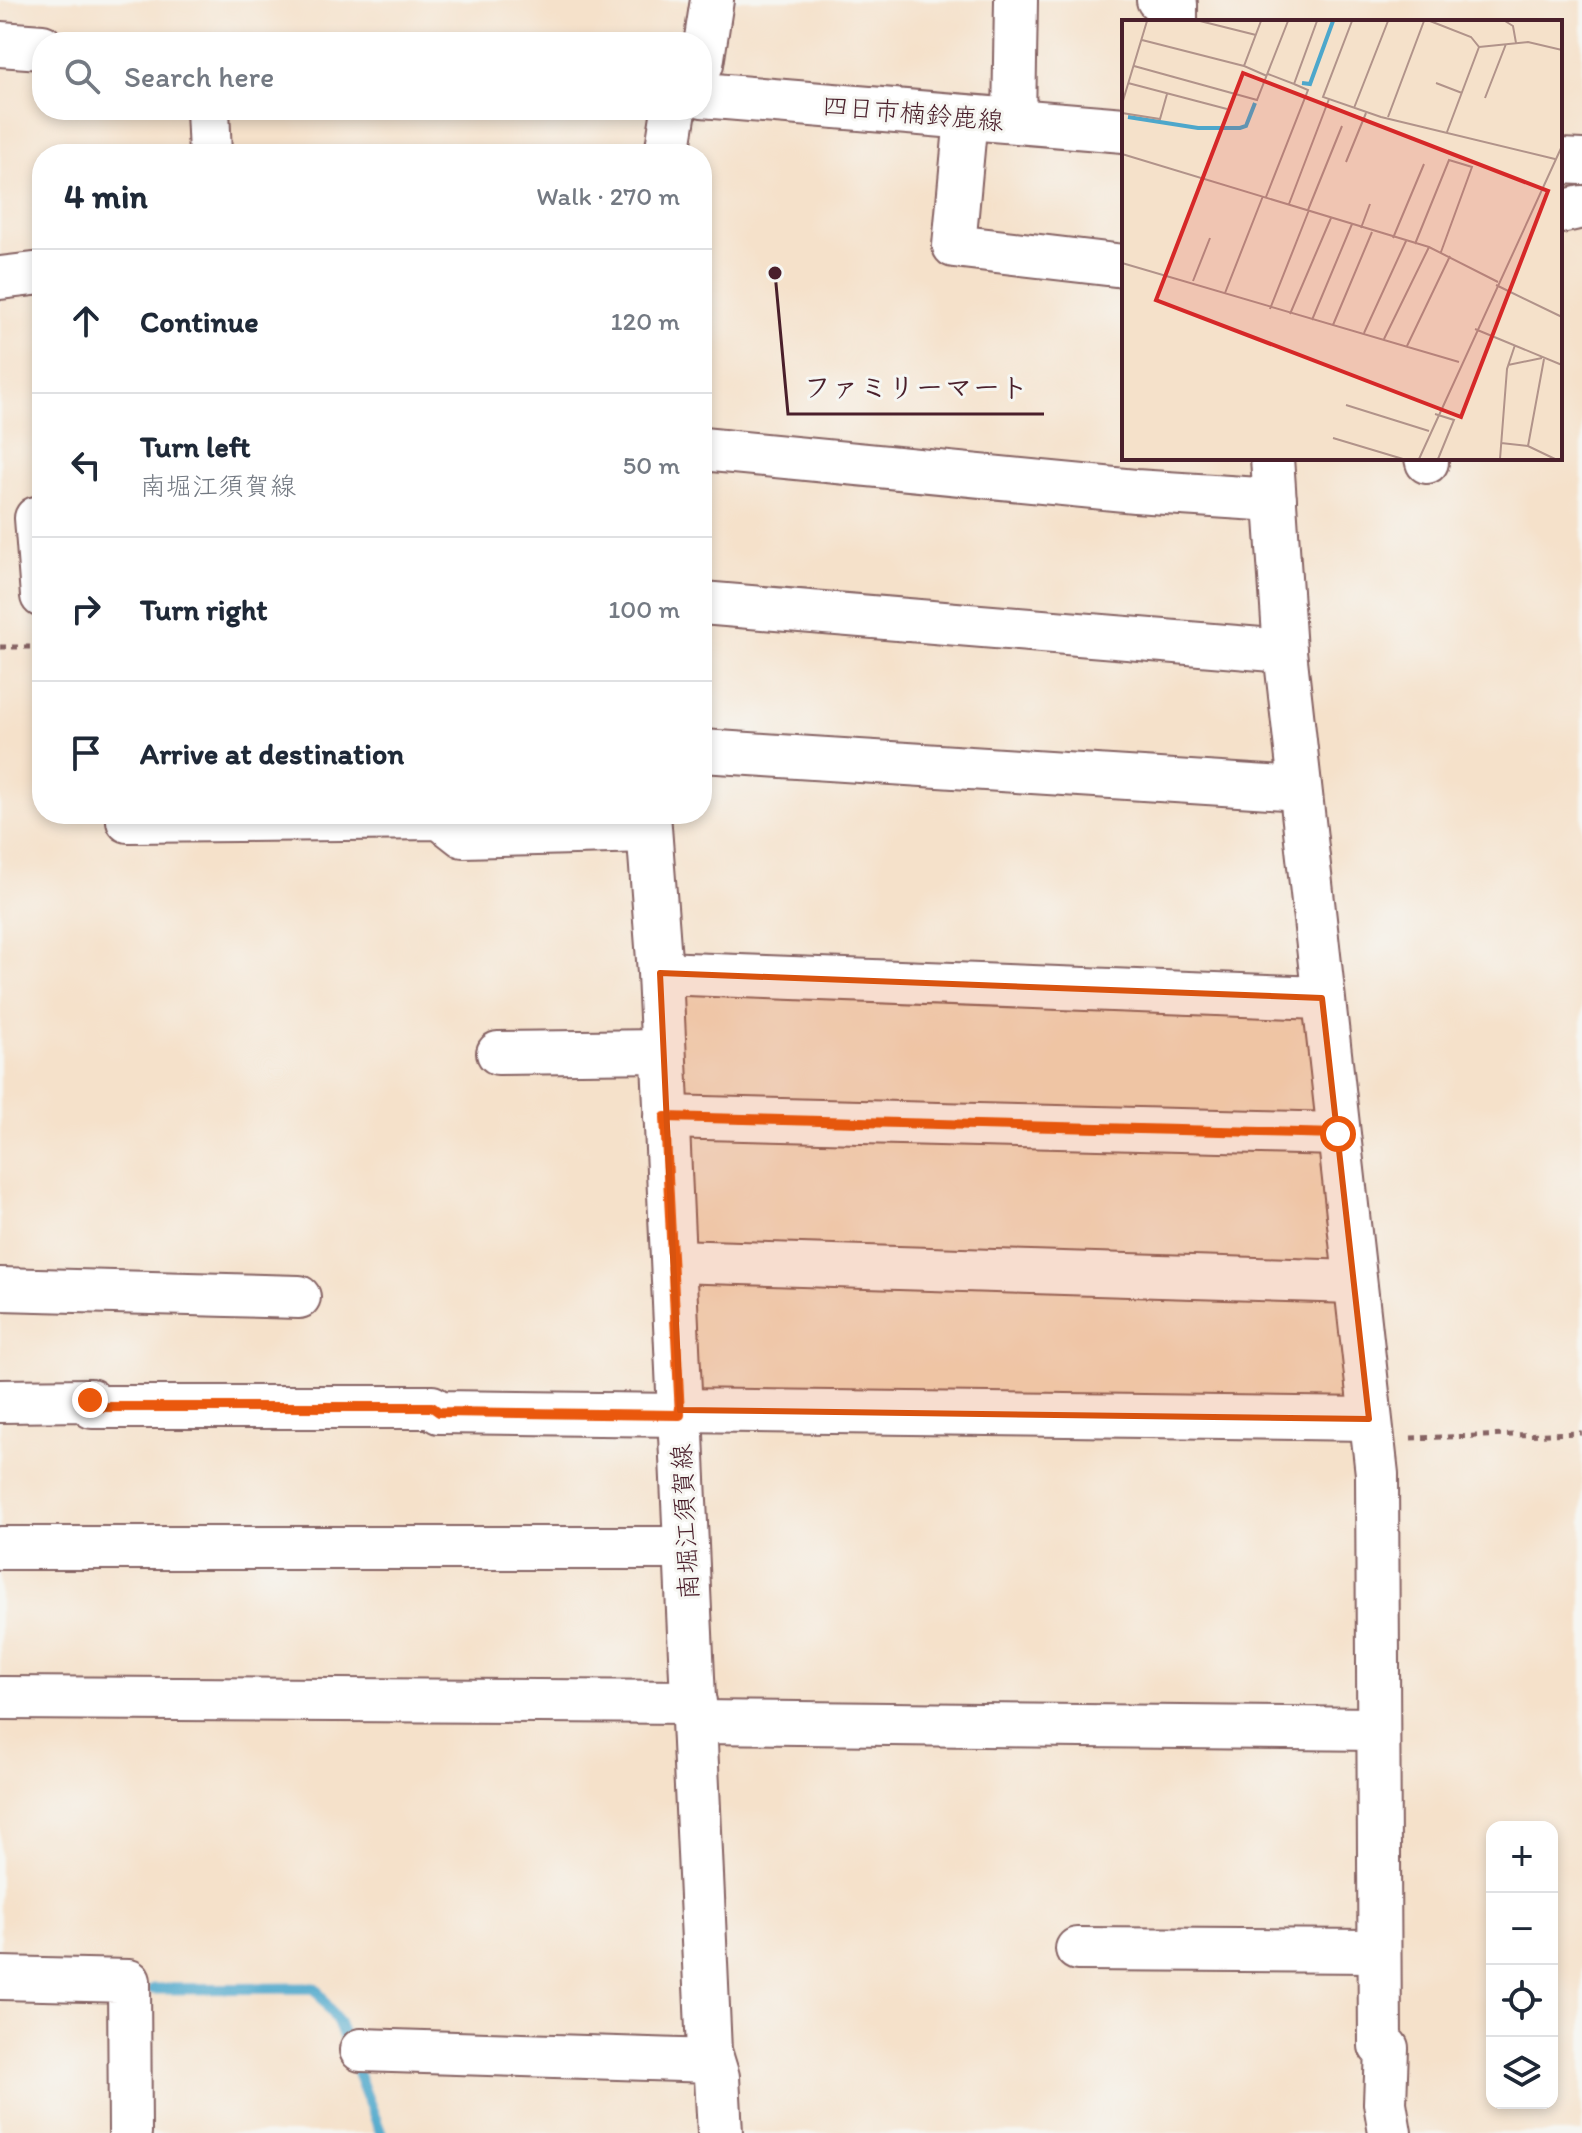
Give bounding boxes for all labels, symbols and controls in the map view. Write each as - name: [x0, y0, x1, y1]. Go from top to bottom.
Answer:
- inset map: [1122, 20, 1562, 460]
- search box: [32, 32, 712, 120]
- icon: search: [60, 54, 104, 98]
- text: Search here: [124, 58, 274, 95]
- street label: 四日市楠鈴鹿線: [821, 89, 1005, 137]
- text: 4 min: [64, 176, 148, 217]
- text: Walk · 270 m: [536, 180, 680, 212]
- icon: ahead: [64, 299, 108, 343]
- text: Continue: [140, 303, 259, 340]
- text: 120 m: [611, 305, 680, 337]
- callout: ファミリーマート: [788, 362, 1044, 414]
- text: ファミリーマート: [803, 370, 1029, 404]
- text: Turn left: [140, 428, 251, 465]
- icon: left: [64, 443, 108, 487]
- text: 50 m: [623, 449, 680, 481]
- text: 南堀江須賀線: [140, 470, 296, 502]
- icon: right: [64, 587, 108, 631]
- text: Turn right: [140, 591, 268, 628]
- text: 100 m: [608, 593, 680, 625]
- icon: arrive: [64, 731, 108, 775]
- text: Arrive at destination: [140, 735, 404, 772]
- route start: [1320, 1116, 1356, 1152]
- route end: [72, 1382, 108, 1418]
- street label: 南堀江須賀線: [665, 1443, 705, 1601]
- map controls: [1486, 1821, 1558, 2109]
- button: +: [1486, 1821, 1558, 1893]
- button: −: [1486, 1893, 1558, 1965]
- button: locate: [1486, 1965, 1558, 2037]
- button: layers: [1486, 2037, 1558, 2109]

